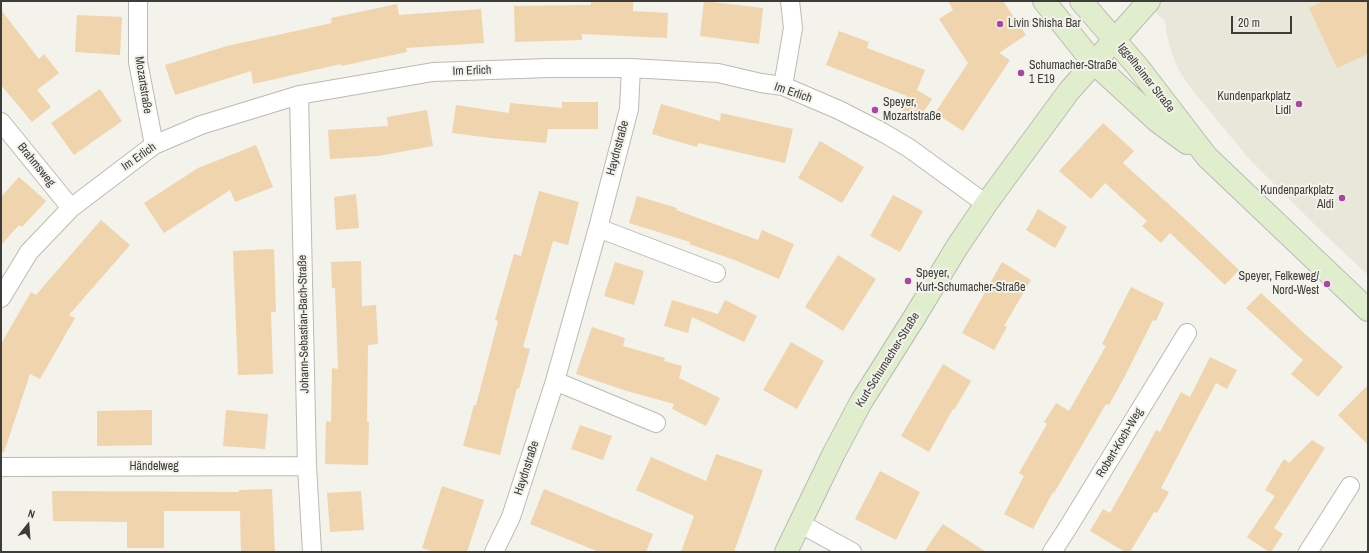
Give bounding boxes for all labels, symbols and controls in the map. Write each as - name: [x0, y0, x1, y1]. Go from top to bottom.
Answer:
- scale bar: [1233, 8, 1294, 34]
- text: 20 m: [1238, 15, 1260, 31]
- place label: Livin Shisha Bar: [1008, 17, 1081, 31]
- marker: Livin Shisha Bar: [995, 19, 1005, 29]
- street label: Iggelheimer Straße: [1114, 40, 1178, 116]
- street label: Mozartstraße: [131, 55, 155, 115]
- place label: Schumacher-Straße 1 E19: [1029, 59, 1117, 87]
- street label: Im Erlich: [452, 63, 492, 79]
- marker: Schumacher-Straße 1 E19: [1016, 68, 1026, 78]
- street label: Im Erlich: [772, 80, 814, 106]
- place label: Kundenparkplatz Lidl: [1217, 90, 1291, 118]
- place label: Speyer, Mozartstraße: [883, 96, 941, 124]
- marker: Kundenparkplatz Lidl: [1294, 99, 1304, 109]
- marker: Speyer, Mozartstraße: [870, 105, 880, 115]
- street label: Haydnstraße: [604, 119, 632, 177]
- street label: Brahmsweg: [14, 140, 58, 190]
- street label: Im Erlich: [119, 140, 159, 174]
- place label: Kundenparkplatz Aldi: [1260, 184, 1334, 212]
- marker: Kundenparkplatz Aldi: [1337, 193, 1347, 203]
- street label: Johann-Sebastian-Bach-Straße: [296, 255, 312, 393]
- place label: Speyer, Kurt-Schumacher-Straße: [916, 267, 1025, 295]
- place label: Speyer, Felkeweg/ Nord-West: [1239, 270, 1319, 298]
- marker: Speyer, Kurt-Schumacher-Straße: [903, 276, 913, 286]
- marker: Speyer, Felkeweg/ Nord-West: [1322, 279, 1332, 289]
- street label: Kurt-Schumacher-Straße: [853, 310, 923, 410]
- street label: Robert-Koch-Weg: [1094, 406, 1146, 480]
- street label: Haydnstraße: [511, 439, 543, 497]
- street label: Händelweg: [129, 460, 179, 474]
- north arrow: [8, 505, 48, 545]
- text: N: [26, 506, 37, 521]

